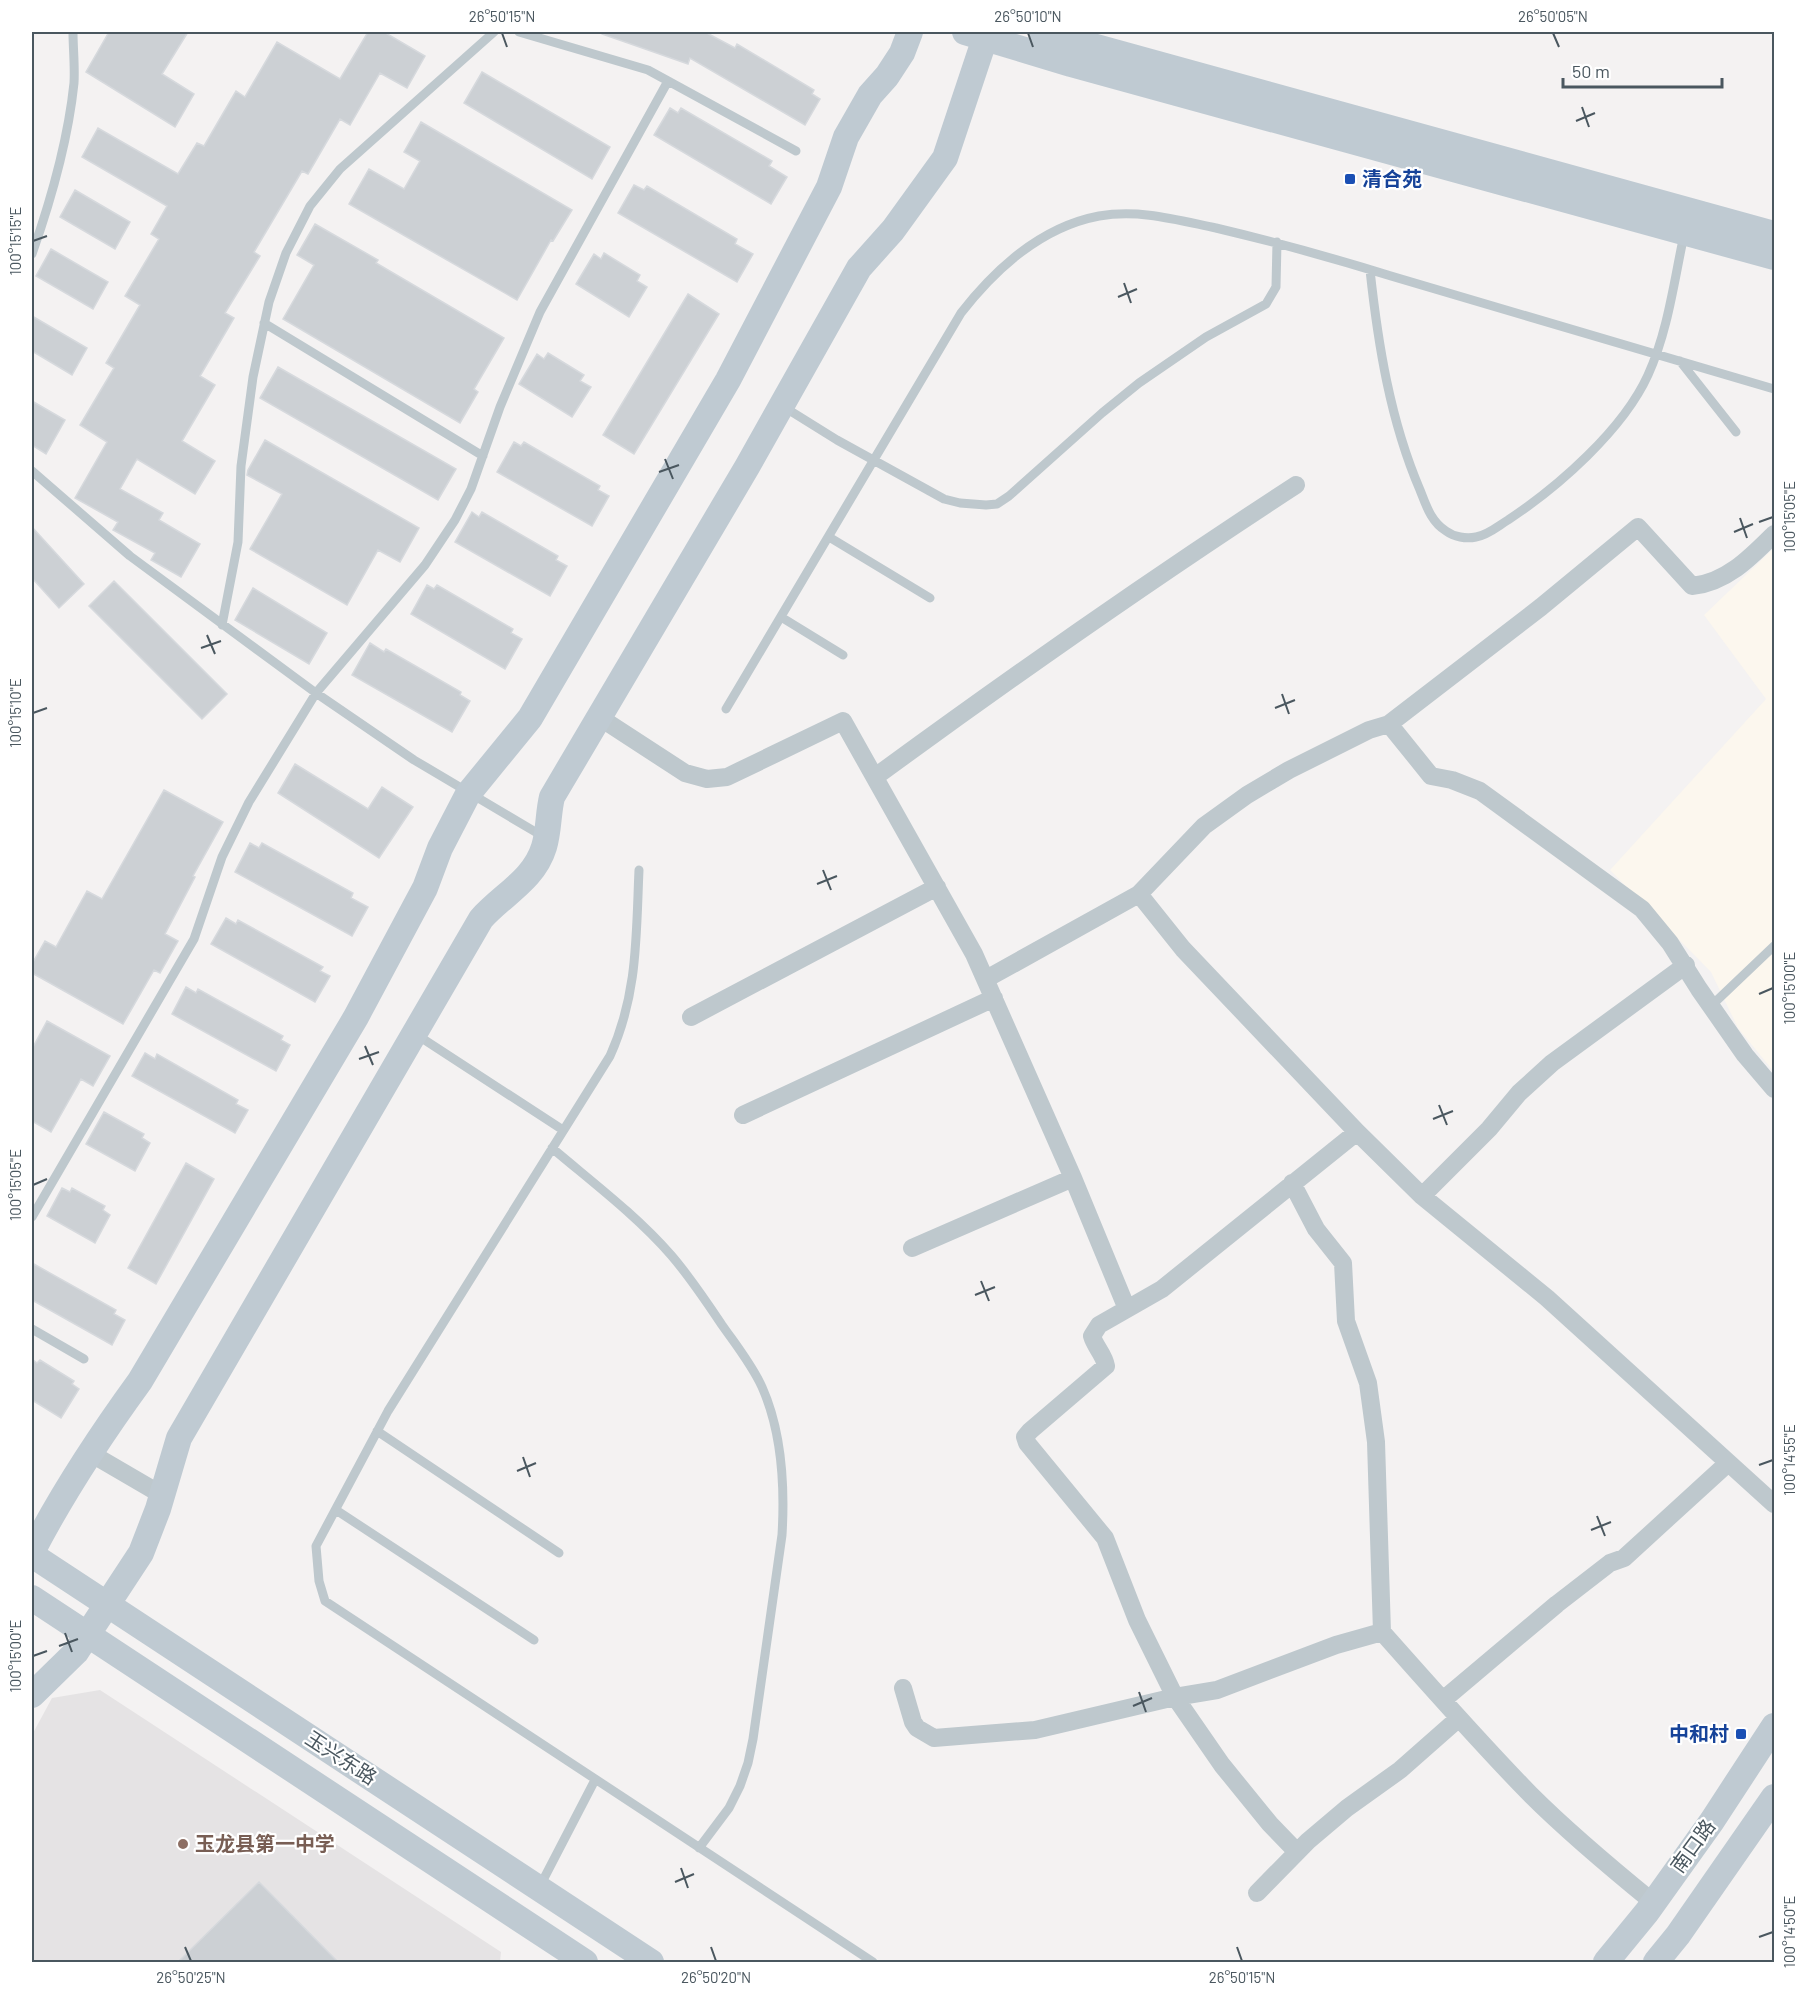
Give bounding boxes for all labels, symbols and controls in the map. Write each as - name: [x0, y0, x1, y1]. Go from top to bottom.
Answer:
- text: 26°50'15"N: [469, 7, 535, 25]
- text: 26°50'10"N: [994, 7, 1062, 25]
- text: 26°50'05"N: [1518, 7, 1588, 25]
- scale bar: [1563, 51, 1722, 89]
- text: 50 m: [1572, 60, 1610, 82]
- place label: 清合苑: [1362, 166, 1422, 190]
- marker: 清合苑: [1343, 172, 1357, 186]
- text: 100°15'15"E: [6, 207, 24, 275]
- text: 100°15'05"E: [1780, 481, 1798, 553]
- text: 100°15'10"E: [6, 678, 24, 748]
- text: 100°15'00"E: [1780, 952, 1798, 1024]
- text: 100°15'05"E: [6, 1149, 24, 1221]
- text: 100°14'55"E: [1780, 1424, 1798, 1496]
- text: 100°15'00"E: [6, 1620, 24, 1692]
- place label: 中和村: [1669, 1721, 1729, 1745]
- street label: 玉兴东路: [301, 1725, 382, 1789]
- marker: 中和村: [1734, 1727, 1748, 1741]
- street label: 南口路: [1665, 1814, 1720, 1877]
- place label: 玉龙县第一中学: [195, 1831, 335, 1855]
- marker: 玉龙县第一中学: [176, 1837, 190, 1851]
- text: 100°14'50"E: [1780, 1896, 1798, 1968]
- text: 26°50'25"N: [156, 1968, 226, 1986]
- text: 26°50'20"N: [681, 1968, 751, 1986]
- text: 26°50'15"N: [1209, 1968, 1275, 1986]

